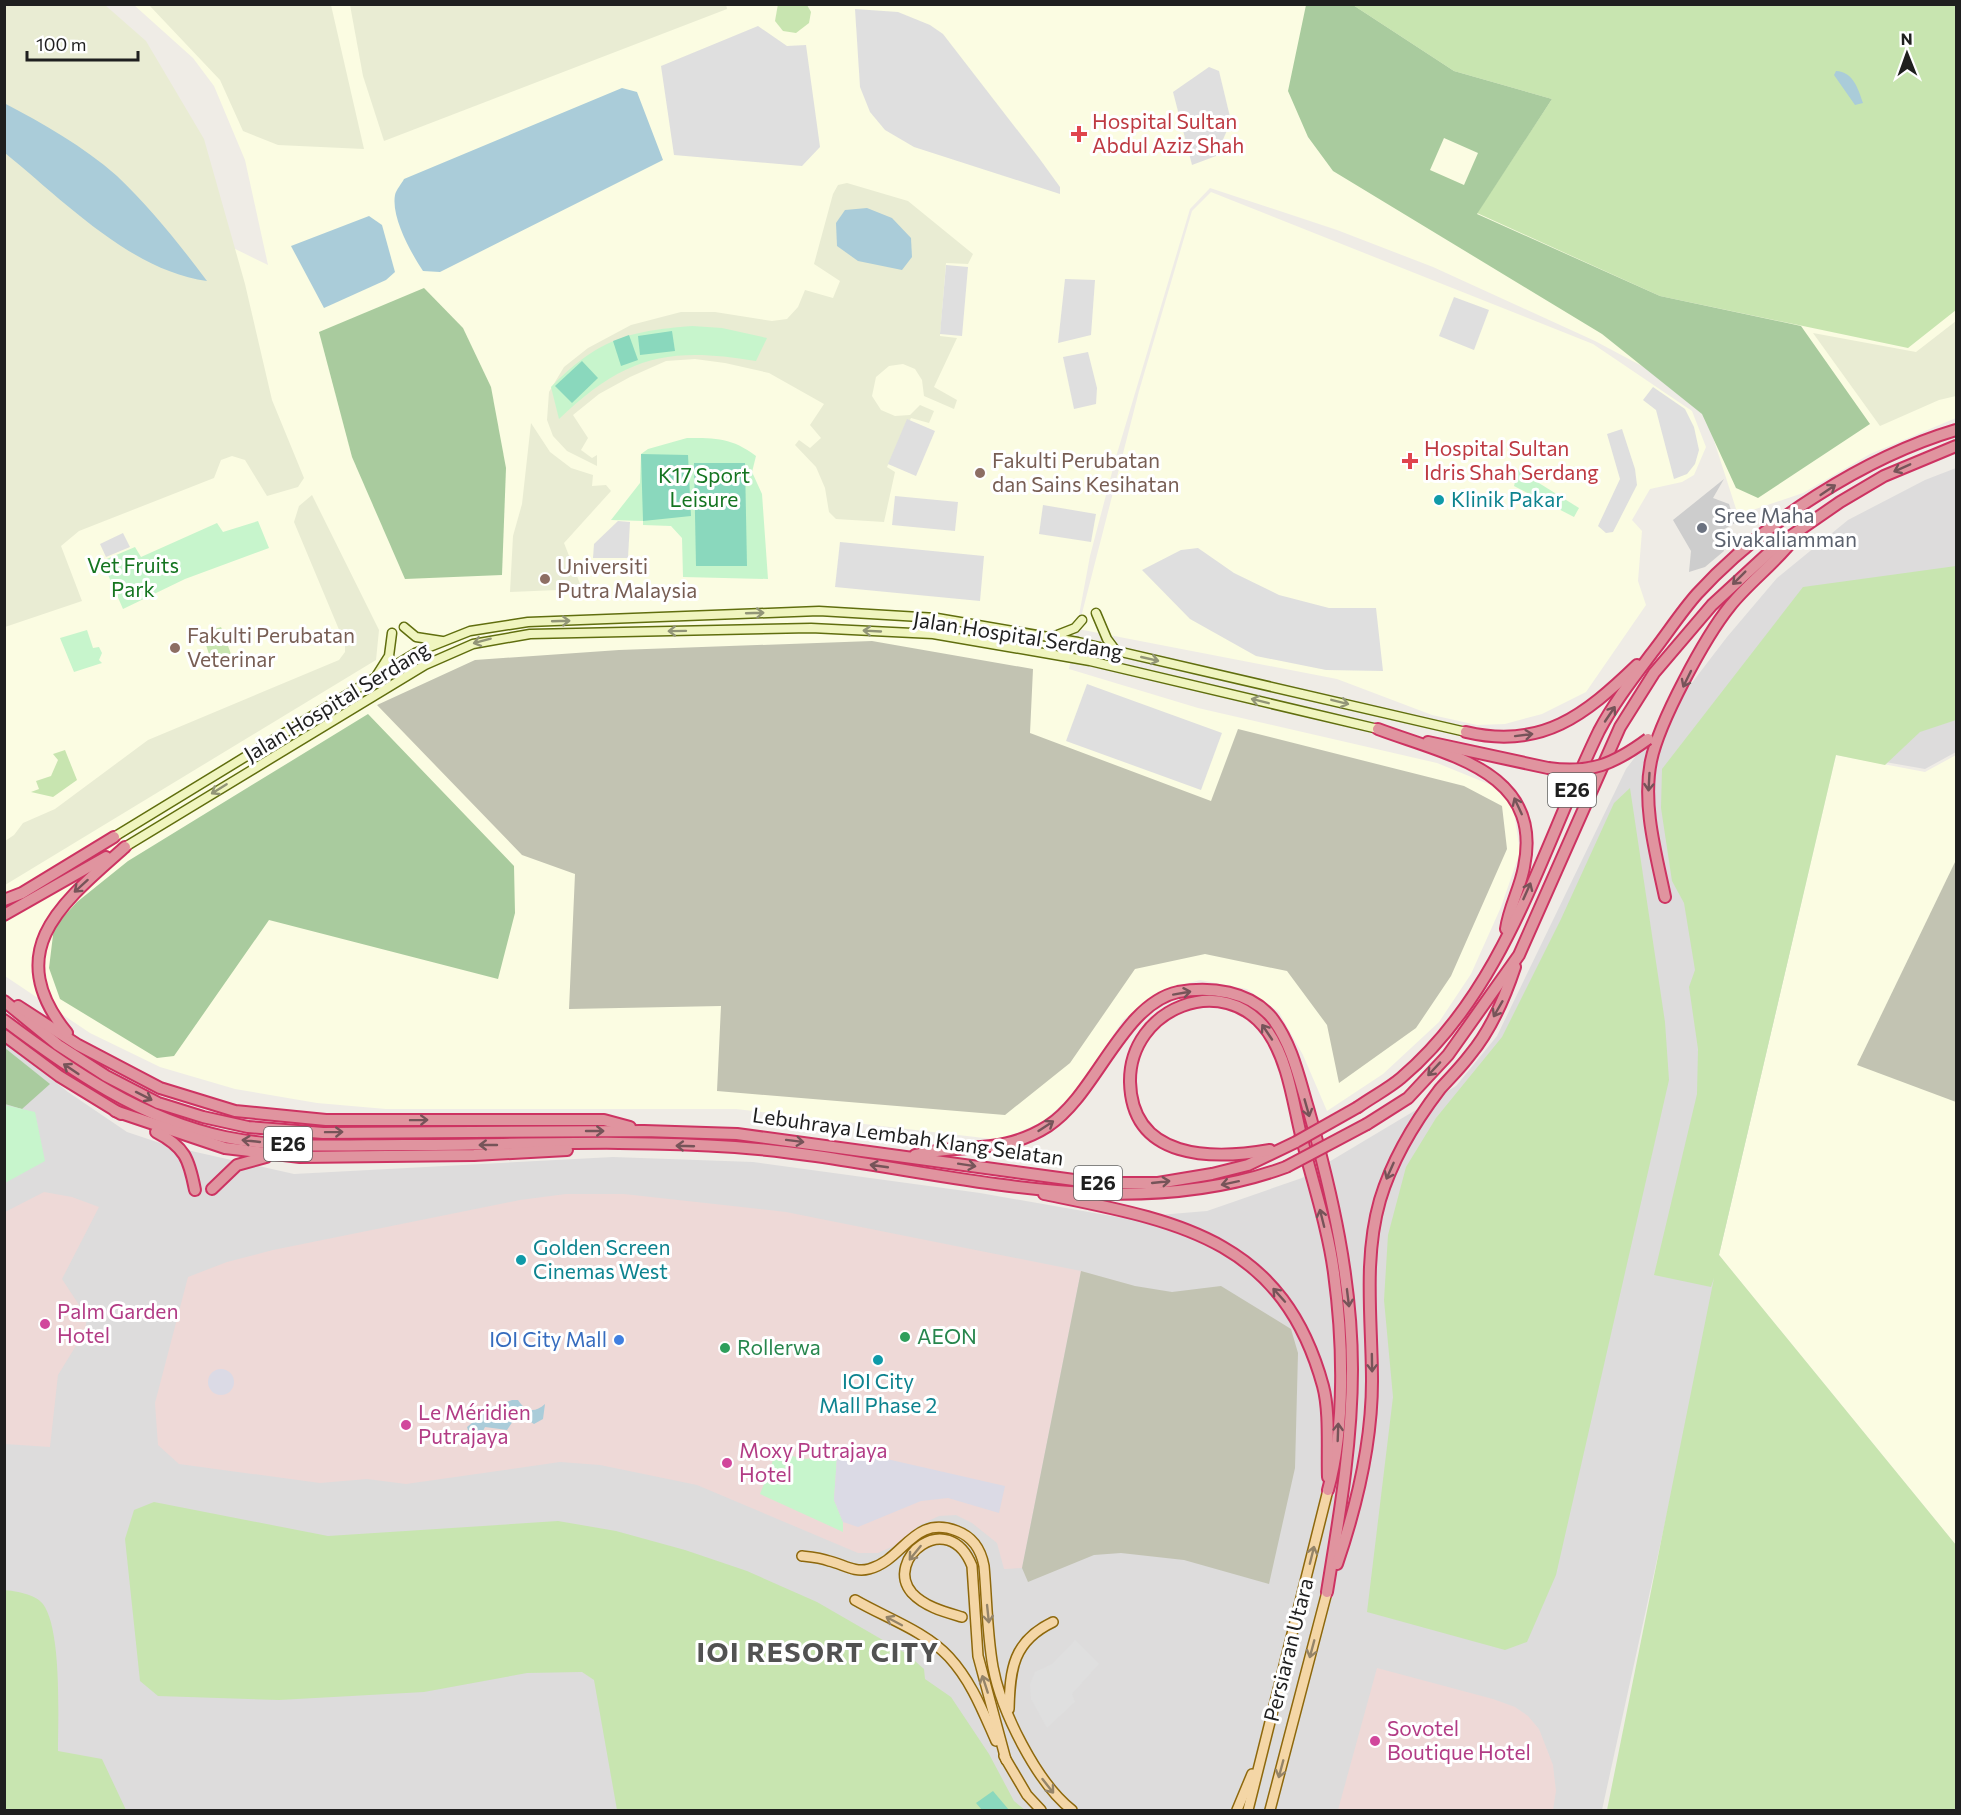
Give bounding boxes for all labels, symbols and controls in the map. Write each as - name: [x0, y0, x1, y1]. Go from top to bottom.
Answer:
- scale bar: [27, 24, 138, 62]
- north arrow: [1877, 24, 1937, 84]
- text: N: [1901, 29, 1913, 48]
- text: 100 m: [36, 33, 86, 55]
- place label: Hospital Sultan Abdul Aziz Shah: [1092, 108, 1244, 157]
- marker: Hospital Sultan Abdul Aziz Shah: [1070, 125, 1088, 143]
- place label: Hospital Sultan Idris Shah Serdang: [1424, 435, 1599, 484]
- place label: Fakulti Perubatan dan Sains Kesihatan: [992, 447, 1180, 496]
- marker: Hospital Sultan Idris Shah Serdang: [1401, 452, 1419, 470]
- park label: K17 Sport Leisure: [658, 462, 750, 511]
- one-way arrow: [1894, 463, 1912, 474]
- marker: Fakulti Perubatan dan Sains Kesihatan: [973, 466, 987, 480]
- one-way arrow: [1819, 484, 1836, 497]
- place label: Klinik Pakar: [1451, 486, 1564, 511]
- marker: Klinik Pakar: [1432, 493, 1446, 507]
- place label: Sree Maha Sivakaliamman: [1714, 502, 1857, 551]
- marker: Sree Maha Sivakaliamman: [1695, 521, 1709, 535]
- park label: Vet Fruits Park: [87, 552, 179, 601]
- place label: Universiti Putra Malaysia: [557, 553, 697, 602]
- one-way arrow: [1732, 571, 1747, 585]
- marker: Universiti Putra Malaysia: [538, 572, 552, 586]
- street label: Jalan Hospital Serdang: [912, 606, 1125, 663]
- one-way arrow: [745, 608, 765, 619]
- one-way arrow: [550, 615, 570, 626]
- place label: Fakulti Perubatan Veterinar: [187, 622, 355, 671]
- one-way arrow: [667, 625, 687, 637]
- one-way arrow: [862, 626, 882, 637]
- street label: Jalan Hospital Serdang: [239, 635, 433, 766]
- one-way arrow: [473, 636, 492, 648]
- marker: Fakulti Perubatan Veterinar: [168, 641, 182, 655]
- one-way arrow: [1140, 653, 1159, 665]
- one-way arrow: [1680, 669, 1692, 687]
- one-way arrow: [1251, 694, 1270, 706]
- one-way arrow: [1330, 697, 1349, 709]
- one-way arrow: [1604, 707, 1616, 723]
- one-way arrow: [1513, 729, 1533, 740]
- one-way arrow: [1644, 772, 1655, 792]
- road number: E26: [1548, 773, 1596, 807]
- one-way arrow: [211, 783, 228, 795]
- one-way arrow: [1512, 798, 1524, 816]
- one-way arrow: [74, 879, 89, 893]
- one-way arrow: [1522, 882, 1533, 900]
- one-way arrow: [1172, 987, 1192, 998]
- one-way arrow: [1492, 1000, 1504, 1017]
- one-way arrow: [1260, 1023, 1273, 1040]
- one-way arrow: [1427, 1062, 1441, 1077]
- one-way arrow: [64, 1063, 80, 1075]
- one-way arrow: [135, 1091, 153, 1102]
- one-way arrow: [1302, 1098, 1314, 1117]
- street label: Lebuhraya Lembah Klang Selatan: [751, 1101, 1065, 1170]
- one-way arrow: [409, 1114, 429, 1126]
- one-way arrow: [1037, 1119, 1054, 1131]
- one-way arrow: [584, 1125, 604, 1137]
- one-way arrow: [324, 1126, 344, 1138]
- road number: E26: [264, 1127, 312, 1161]
- one-way arrow: [241, 1135, 261, 1146]
- one-way arrow: [784, 1136, 804, 1147]
- one-way arrow: [478, 1139, 498, 1151]
- one-way arrow: [676, 1140, 696, 1151]
- one-way arrow: [957, 1160, 976, 1171]
- one-way arrow: [870, 1161, 889, 1172]
- one-way arrow: [1384, 1161, 1396, 1179]
- road number: E26: [1074, 1166, 1122, 1200]
- one-way arrow: [1150, 1176, 1170, 1187]
- one-way arrow: [1221, 1178, 1240, 1189]
- one-way arrow: [1315, 1209, 1327, 1228]
- place label: Golden Screen Cinemas West: [533, 1234, 670, 1283]
- marker: Golden Screen Cinemas West: [514, 1253, 528, 1267]
- one-way arrow: [1272, 1288, 1286, 1303]
- one-way arrow: [1342, 1288, 1353, 1307]
- place label: Palm Garden Hotel: [57, 1298, 178, 1347]
- marker: Palm Garden Hotel: [38, 1317, 52, 1331]
- place label: AEON: [917, 1323, 977, 1348]
- place label: IOI City Mall: [489, 1326, 607, 1351]
- marker: AEON: [898, 1330, 912, 1344]
- marker: IOI City Mall: [612, 1333, 626, 1347]
- place label: Rollerwa: [737, 1334, 821, 1359]
- marker: Rollerwa: [718, 1341, 732, 1355]
- one-way arrow: [1366, 1352, 1377, 1372]
- marker: IOI City Mall Phase 2: [871, 1353, 885, 1367]
- place label: IOI City Mall Phase 2: [819, 1368, 937, 1417]
- place label: Le Méridien Putrajaya: [418, 1399, 531, 1448]
- marker: Le Méridien Putrajaya: [399, 1418, 413, 1432]
- one-way arrow: [1332, 1423, 1343, 1443]
- place label: Moxy Putrajaya Hotel: [739, 1437, 888, 1486]
- marker: Moxy Putrajaya Hotel: [720, 1456, 734, 1470]
- one-way arrow: [908, 1545, 921, 1561]
- one-way arrow: [1307, 1546, 1319, 1565]
- street label: Persiaran Utara: [1258, 1575, 1317, 1724]
- one-way arrow: [983, 1604, 994, 1624]
- one-way arrow: [886, 1615, 903, 1627]
- district label: IOI RESORT CITY: [696, 1635, 940, 1668]
- one-way arrow: [1306, 1639, 1317, 1658]
- one-way arrow: [979, 1675, 990, 1694]
- place label: Sovotel Boutique Hotel: [1387, 1715, 1531, 1764]
- marker: Sovotel Boutique Hotel: [1368, 1734, 1382, 1748]
- one-way arrow: [1274, 1759, 1286, 1778]
- one-way arrow: [1041, 1777, 1054, 1793]

